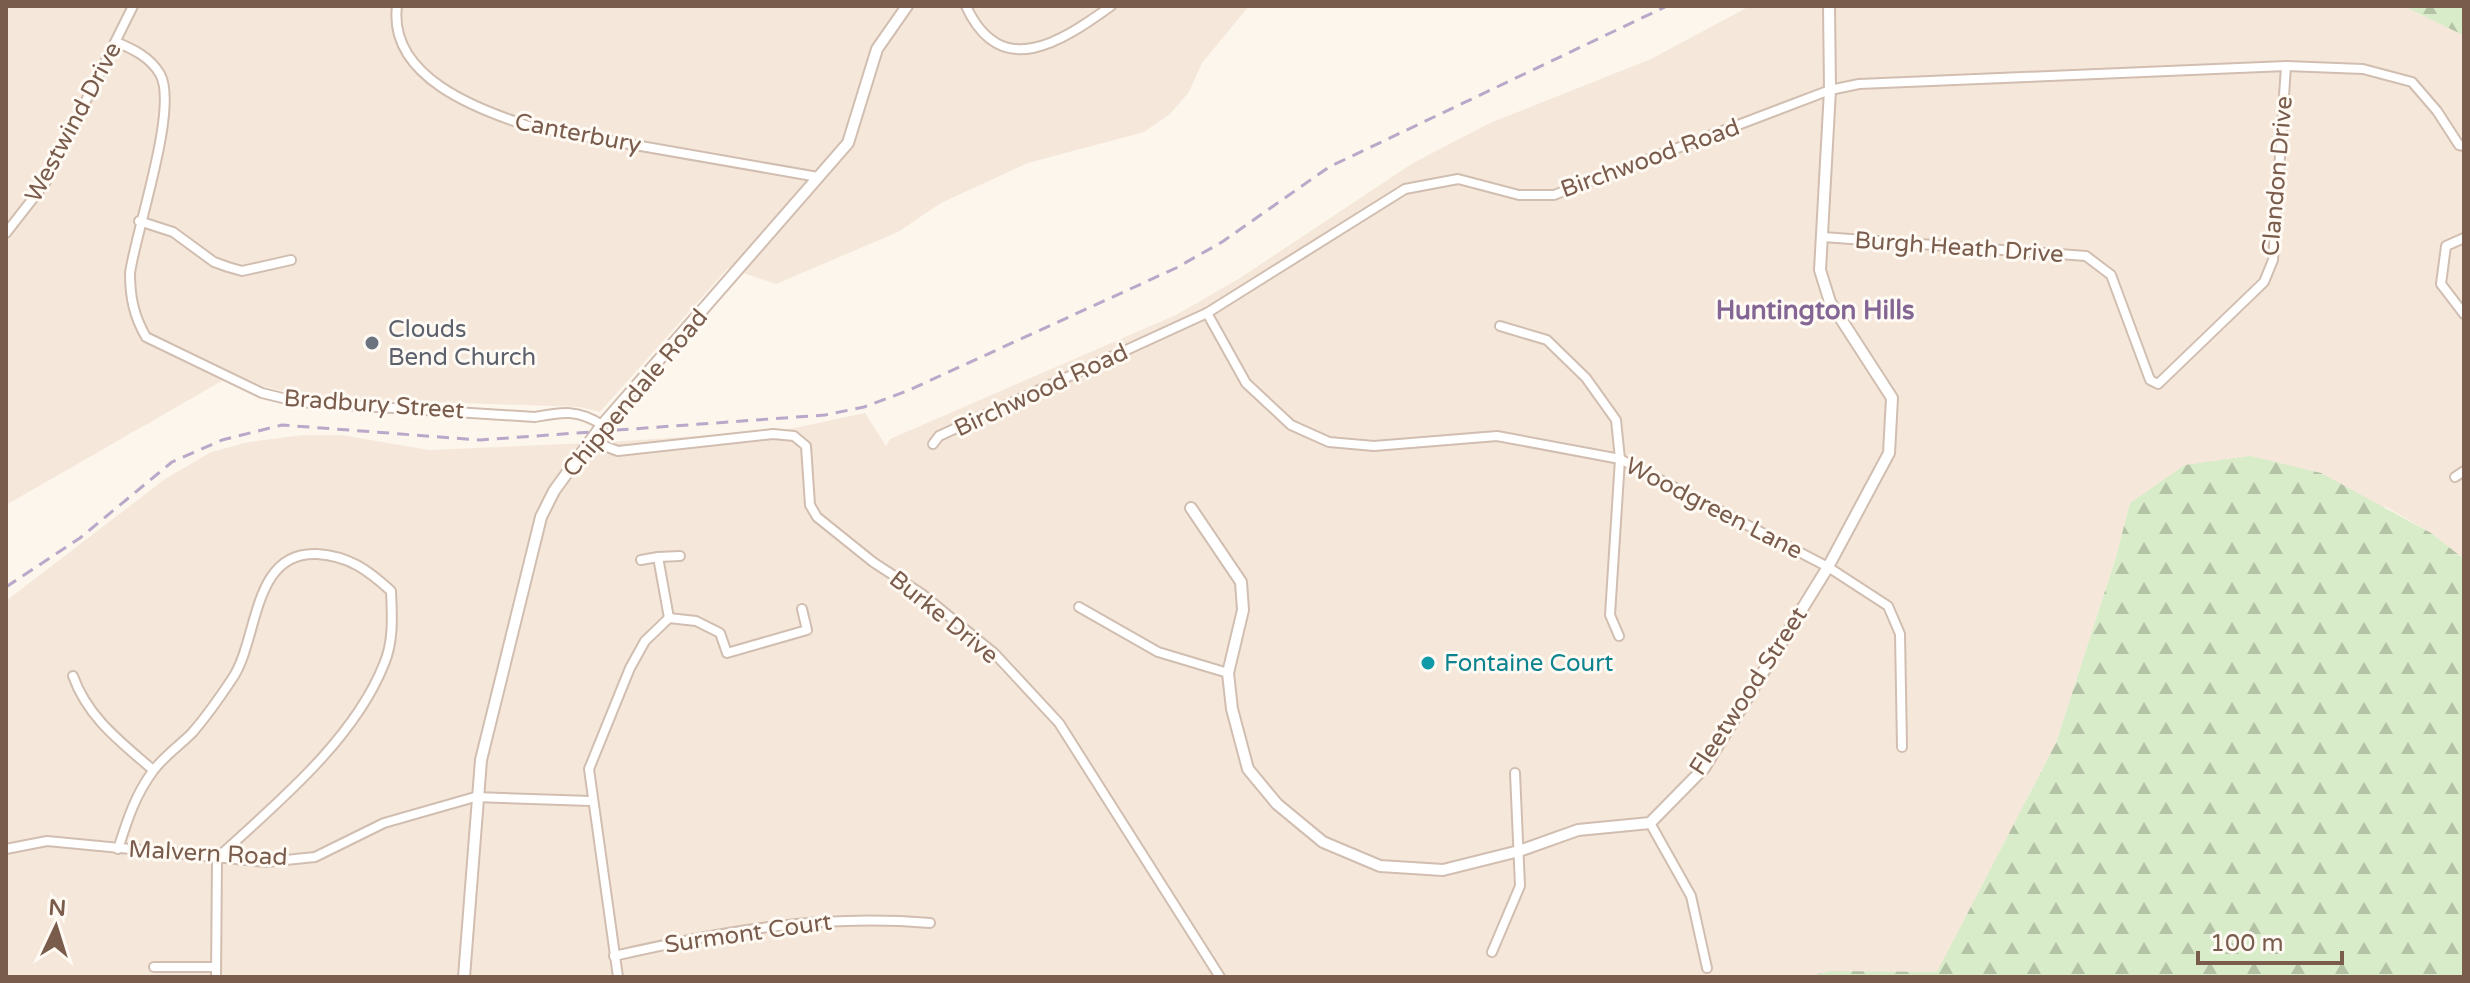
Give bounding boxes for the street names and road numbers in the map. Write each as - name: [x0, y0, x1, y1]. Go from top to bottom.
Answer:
- street label: Westwind Drive: [19, 37, 128, 207]
- street label: Clandon Drive: [2256, 95, 2299, 257]
- street label: Canterbury: [512, 107, 644, 160]
- street label: Birchwood Road: [1557, 113, 1744, 204]
- street label: Burgh Heath Drive: [1853, 226, 2065, 269]
- street label: Chippendale Road: [557, 303, 714, 483]
- street label: Birchwood Road: [950, 338, 1133, 443]
- street label: Bradbury Street: [283, 384, 465, 425]
- street label: Woodgreen Lane: [1620, 451, 1807, 566]
- street label: Burke Drive: [883, 565, 1004, 670]
- street label: Fleetwood Street: [1683, 602, 1814, 781]
- street label: Malvern Road: [128, 835, 288, 872]
- street label: Surmont Court: [663, 907, 834, 960]

